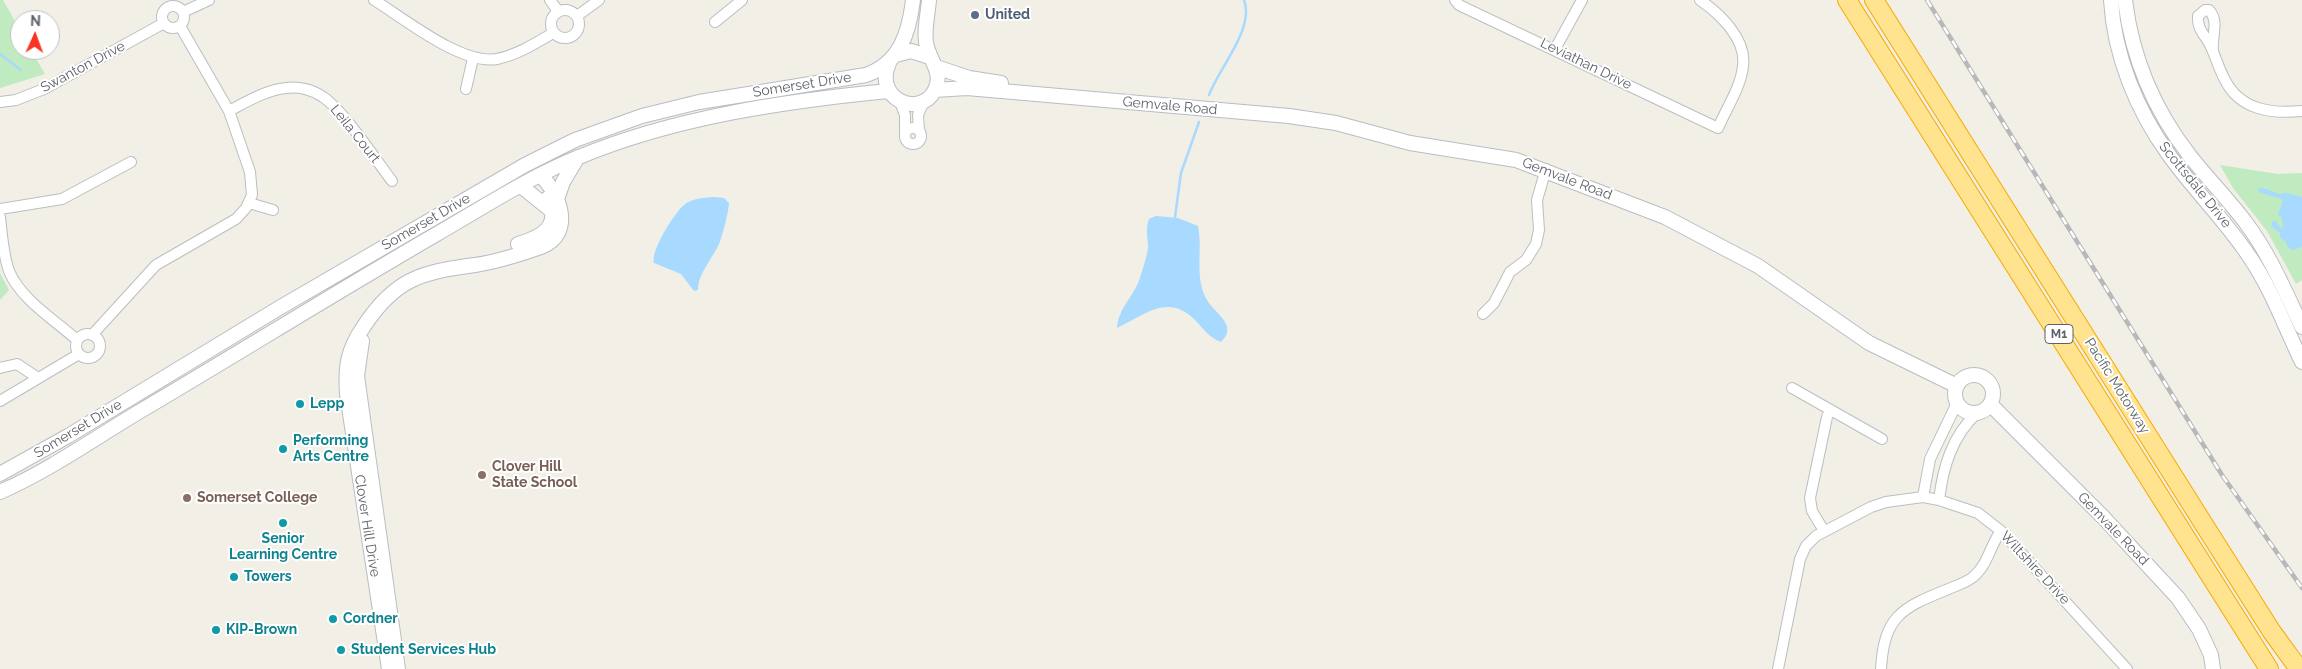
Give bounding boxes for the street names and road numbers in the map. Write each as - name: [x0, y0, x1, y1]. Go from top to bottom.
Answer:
- street label: Leviathan Drive: [1537, 35, 1635, 93]
- street label: Swanton Drive: [38, 38, 128, 96]
- street label: Somerset Drive: [752, 69, 852, 101]
- street label: Gemvale Road: [1122, 93, 1218, 119]
- street label: Leila Court: [326, 101, 384, 167]
- street label: Scottsdale Drive: [2155, 139, 2235, 231]
- street label: Gemvale Road: [1520, 154, 1614, 204]
- street label: Somerset Drive: [379, 190, 473, 254]
- road number: M1: [2045, 324, 2073, 344]
- street label: Pacific Motorway: [2081, 335, 2153, 437]
- street label: Somerset Drive: [31, 396, 125, 462]
- street label: Clover Hill Drive: [351, 474, 383, 578]
- street label: Gemvale Road: [2074, 489, 2152, 569]
- street label: Wiltshire Drive: [1997, 528, 2073, 608]

